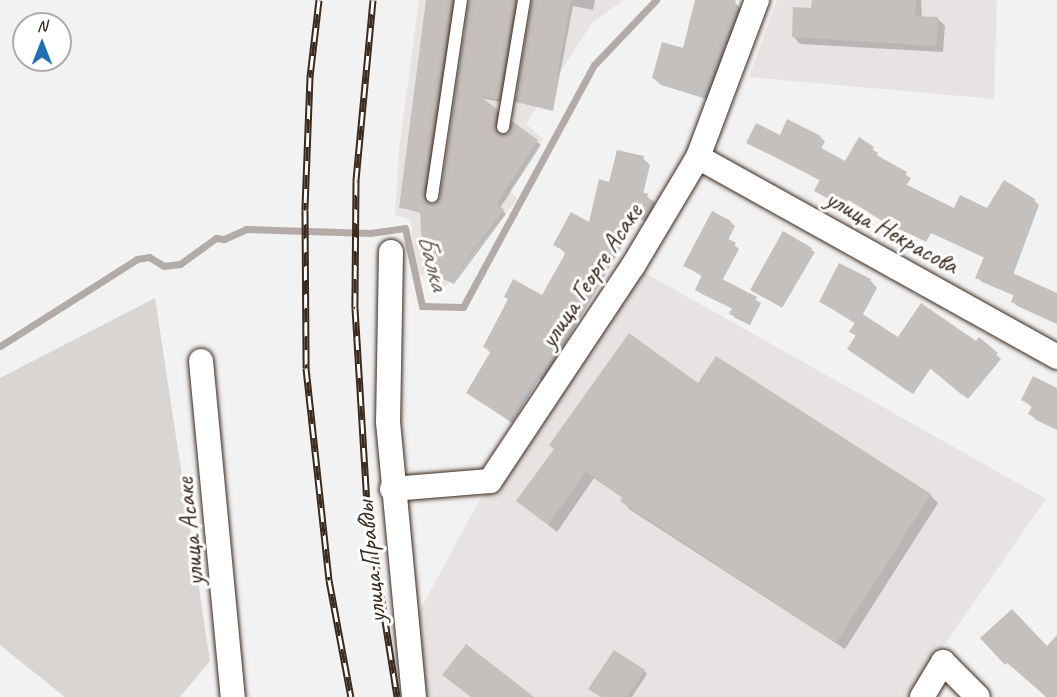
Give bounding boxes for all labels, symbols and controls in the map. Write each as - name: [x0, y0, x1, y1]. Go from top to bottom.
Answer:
- north arrow: [12, 12, 72, 72]
- text: N: [37, 16, 47, 36]
- street label: улица Некрасова: [820, 183, 964, 281]
- street label: улица Георге Асаке: [533, 198, 649, 354]
- water label: Балка: [410, 230, 456, 294]
- street label: улица Асаке: [169, 477, 211, 587]
- street label: улица Правды: [349, 499, 393, 625]

